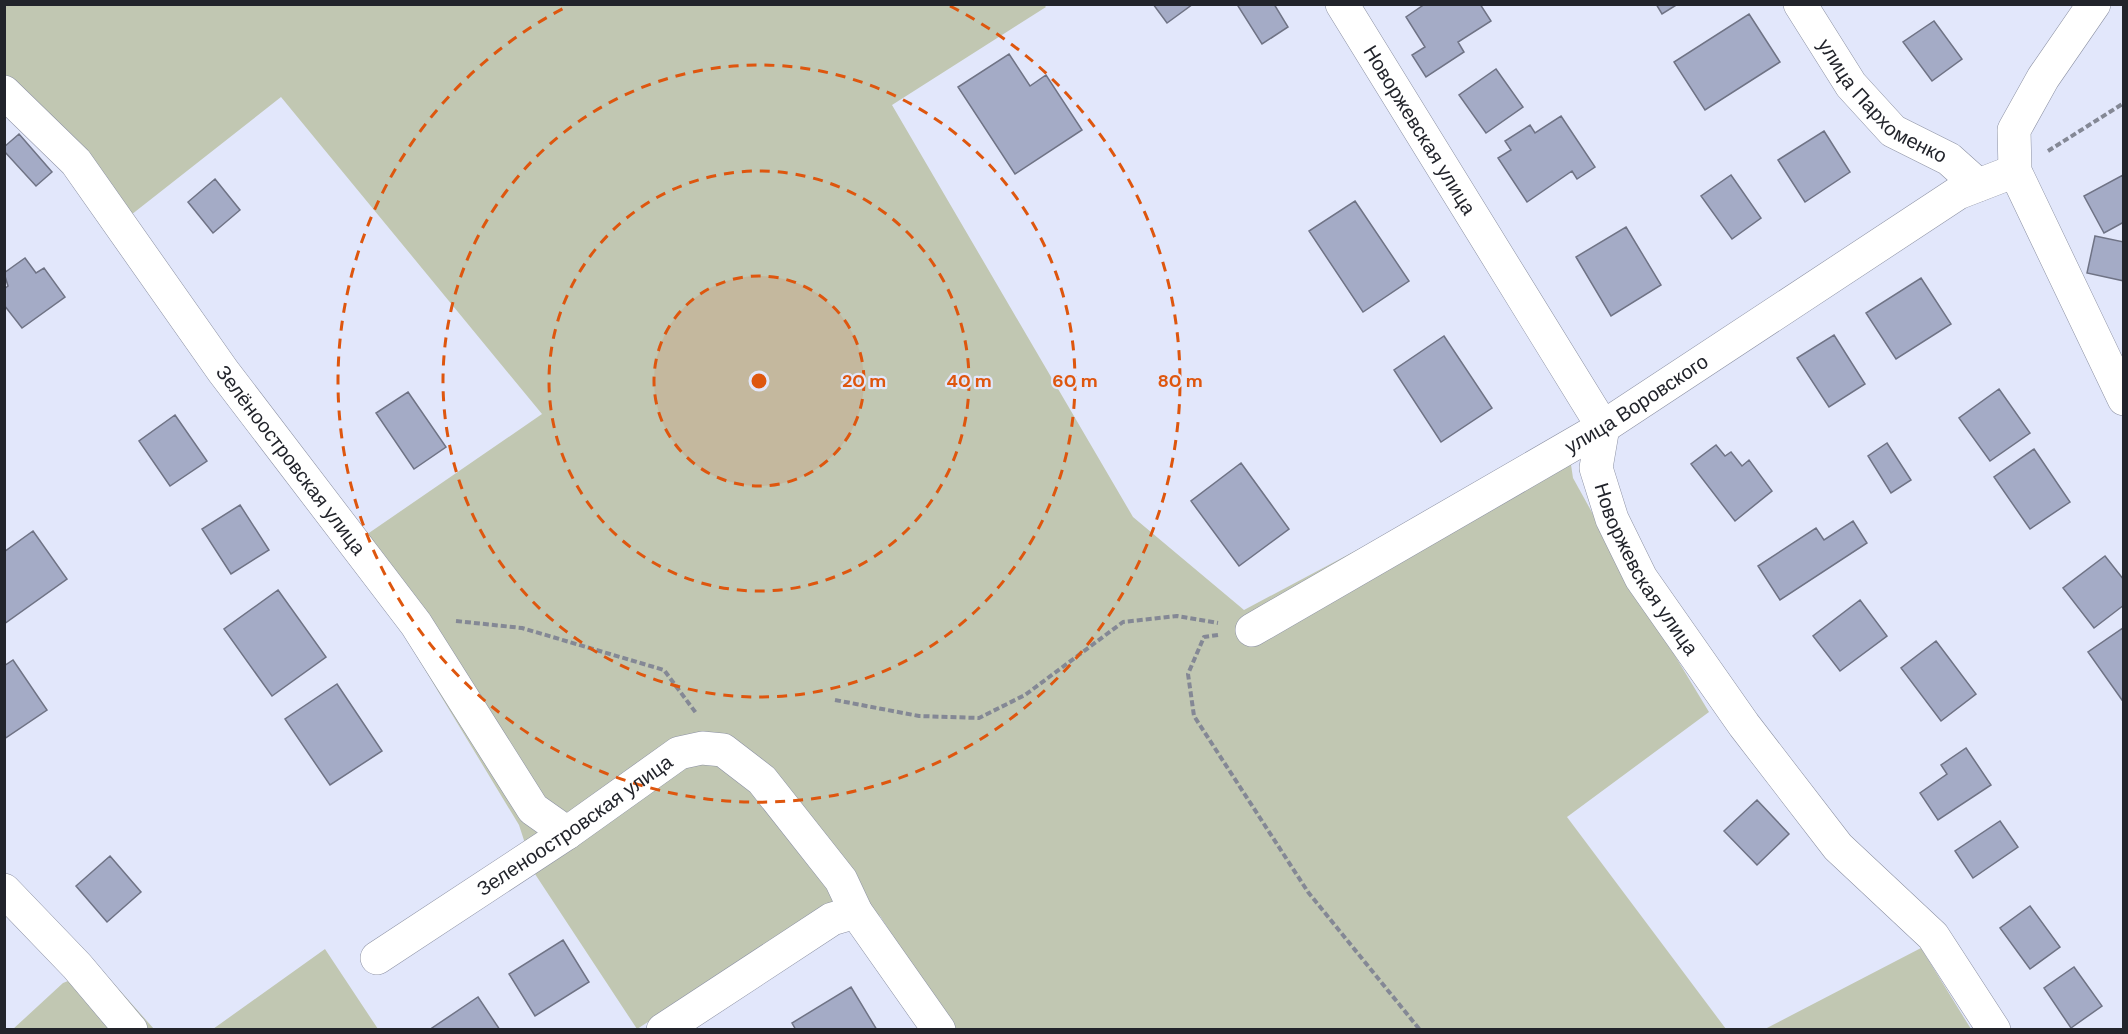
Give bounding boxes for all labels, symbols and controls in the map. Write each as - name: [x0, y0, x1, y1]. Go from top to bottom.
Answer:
- street label: улица Пархоменко: [1812, 34, 1951, 169]
- street label: Новоржевская улица: [1358, 40, 1482, 220]
- street label: улица Воровского: [1560, 348, 1713, 459]
- street label: Зелёноостровская улица: [210, 360, 372, 561]
- text: 20 m: [842, 369, 886, 393]
- text: 40 m: [946, 369, 992, 393]
- text: 60 m: [1052, 369, 1098, 393]
- text: 80 m: [1157, 369, 1203, 393]
- centre of rings: [749, 371, 769, 391]
- street label: Новоржевская улица: [1588, 479, 1705, 661]
- street label: Зеленоостровская улица: [472, 748, 678, 902]

